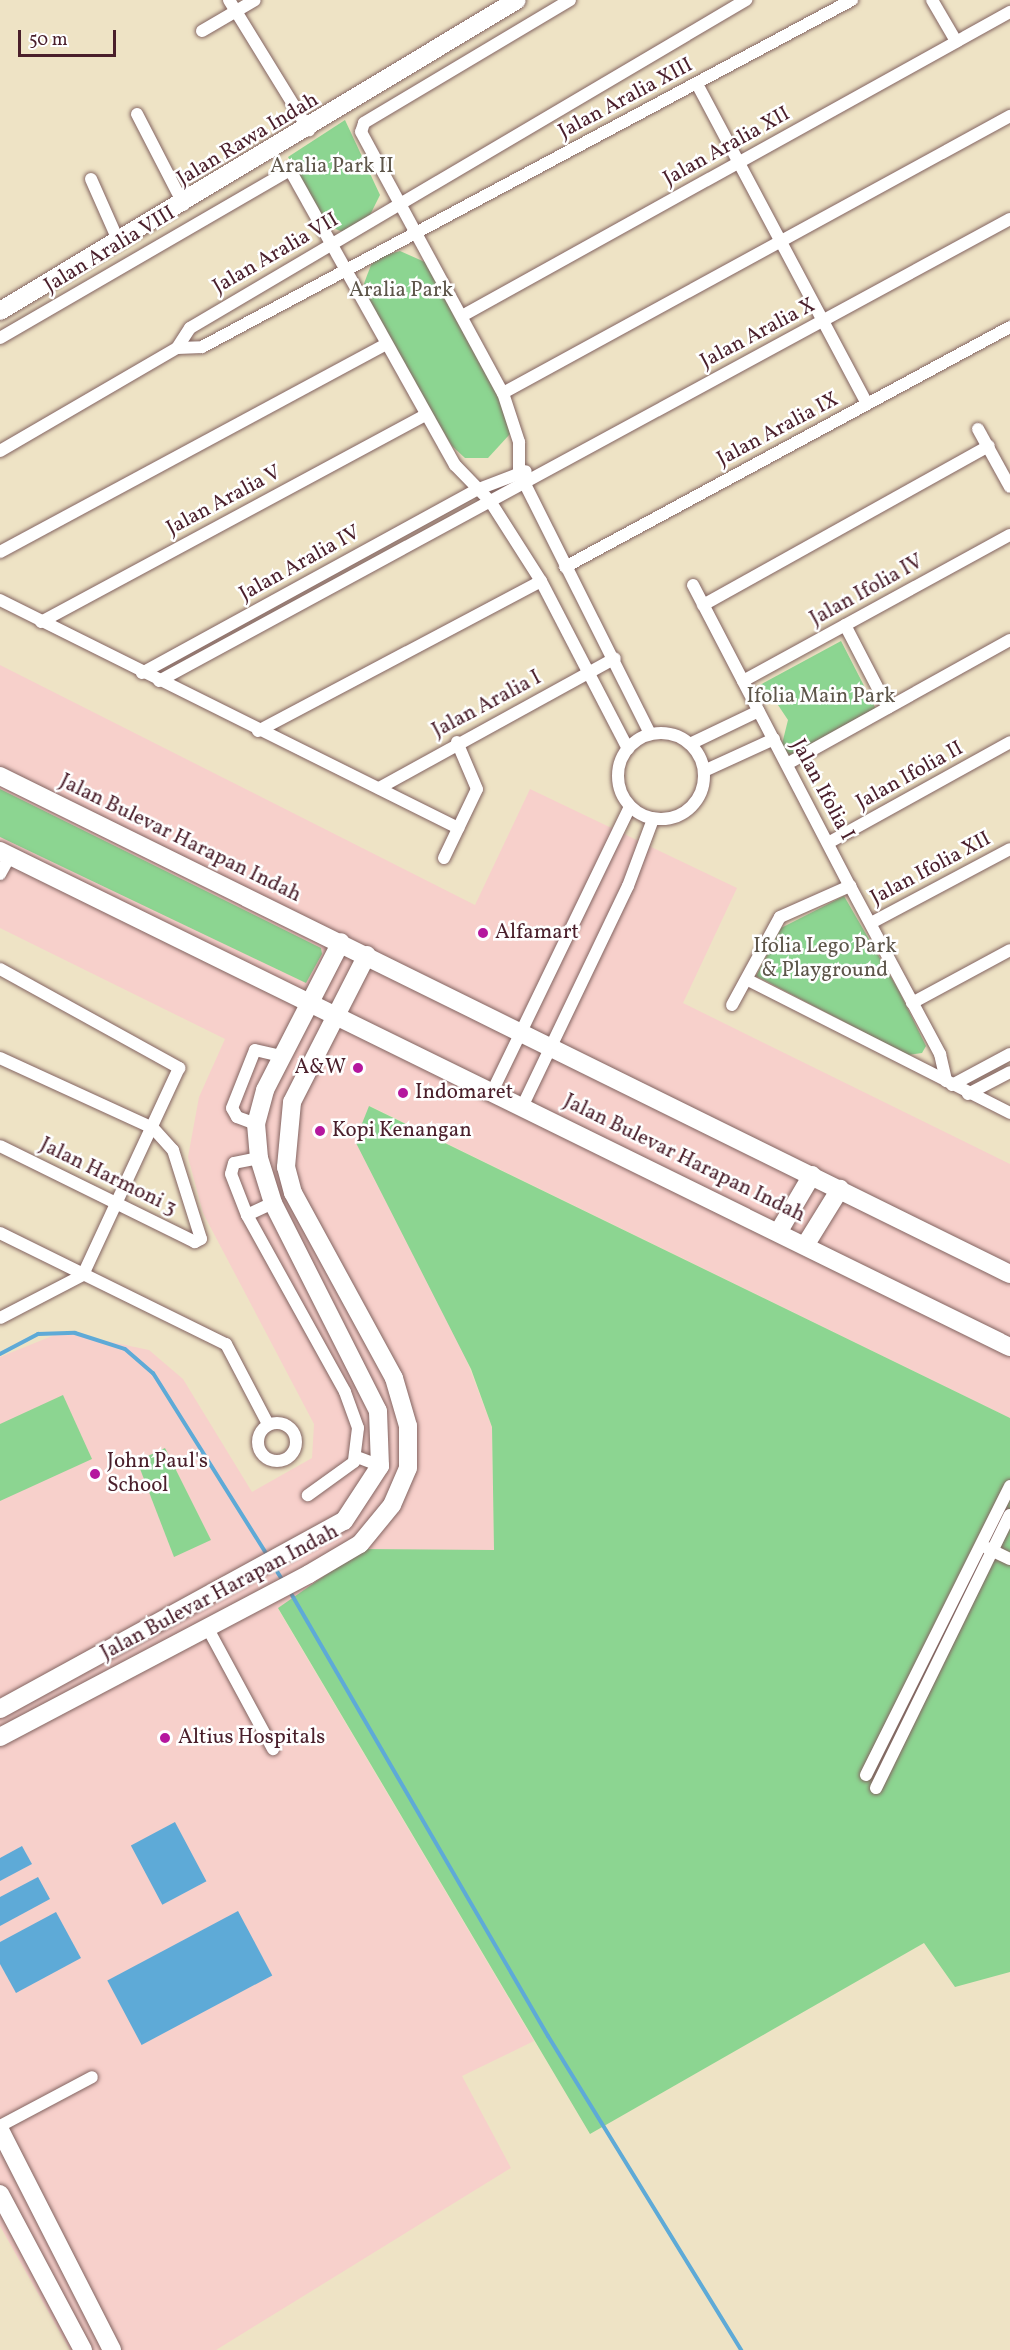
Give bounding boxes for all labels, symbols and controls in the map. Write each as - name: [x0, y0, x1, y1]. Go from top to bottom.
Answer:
- scale bar: [21, 18, 118, 56]
- text: 50 m: [29, 28, 68, 53]
- street label: Jalan Aralia XIII: [555, 53, 697, 145]
- street label: Jalan Rawa Indah: [173, 88, 323, 192]
- street label: Jalan Aralia XII: [659, 102, 795, 192]
- park label: Aralia Park II: [270, 154, 394, 180]
- street label: Jalan Aralia VIII: [40, 201, 180, 299]
- street label: Jalan Aralia VII: [208, 208, 344, 300]
- park label: Aralia Park: [349, 278, 453, 304]
- street label: Jalan Aralia X: [696, 293, 820, 375]
- street label: Jalan Aralia IX: [713, 388, 843, 472]
- street label: Jalan Aralia V: [162, 460, 286, 542]
- street label: Jalan Aralia IV: [235, 521, 365, 607]
- street label: Jalan Ifolia IV: [806, 550, 928, 632]
- street label: Jalan Aralia I: [428, 666, 546, 744]
- park label: Ifolia Main Park: [747, 684, 895, 710]
- street label: Jalan Ifolia I: [785, 735, 859, 845]
- street label: Jalan Ifolia II: [852, 736, 968, 816]
- street label: Jalan Bulevar Harapan Indah: [55, 769, 305, 909]
- street label: Jalan Ifolia XII: [867, 827, 995, 911]
- place label: Alfamart: [495, 920, 579, 946]
- marker: Alfamart: [476, 926, 490, 940]
- park label: Ifolia Lego Park & Playground: [753, 934, 897, 984]
- place label: A&W: [295, 1055, 346, 1081]
- marker: A&W: [351, 1061, 365, 1075]
- place label: Indomaret: [415, 1080, 513, 1106]
- marker: Indomaret: [396, 1086, 410, 1100]
- street label: Jalan Bulevar Harapan Indah: [559, 1089, 809, 1229]
- place label: Kopi Kenangan: [332, 1118, 472, 1144]
- marker: Kopi Kenangan: [313, 1124, 327, 1138]
- street label: Jalan Harmoni 3: [35, 1133, 181, 1221]
- place label: John Paul's School: [107, 1449, 208, 1499]
- marker: John Paul's School: [88, 1467, 102, 1481]
- street label: Jalan Bulevar Harapan Indah: [97, 1519, 343, 1667]
- place label: Altius Hospitals: [178, 1725, 325, 1751]
- marker: Altius Hospitals: [156, 1729, 174, 1747]

